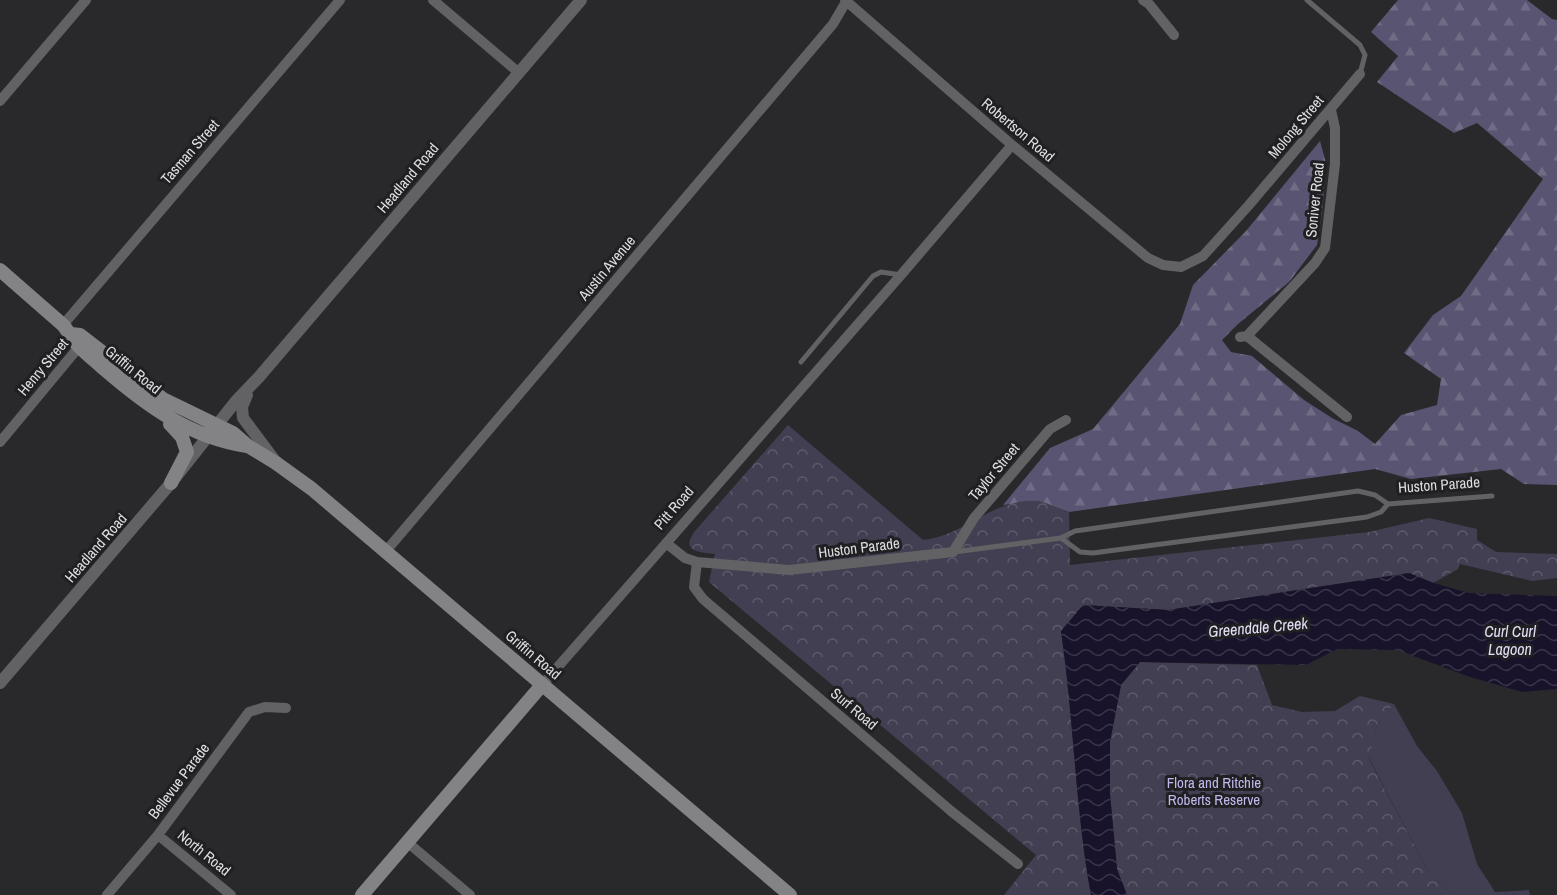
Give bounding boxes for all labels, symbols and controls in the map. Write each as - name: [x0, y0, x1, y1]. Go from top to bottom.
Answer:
- street label: Molong Street: [1263, 90, 1329, 163]
- street label: Robertson Road: [977, 93, 1059, 166]
- street label: Tasman Street: [156, 114, 224, 189]
- street label: Headland Road: [372, 138, 443, 217]
- street label: Soniver Road: [1300, 161, 1329, 238]
- street label: Austin Avenue: [572, 231, 640, 306]
- street label: Henry Street: [12, 333, 73, 400]
- street label: Griffin Road: [101, 340, 166, 399]
- street label: Taylor Street: [963, 438, 1024, 505]
- street label: Huston Parade: [1397, 471, 1481, 498]
- street label: Pitt Road: [649, 481, 698, 534]
- street label: Headland Road: [60, 509, 132, 587]
- street label: Huston Parade: [817, 532, 901, 563]
- water label: Greendale Creek: [1207, 612, 1309, 642]
- water label: Curl Curl Lagoon: [1484, 620, 1537, 660]
- street label: Griffin Road: [501, 625, 566, 684]
- street label: Surf Road: [826, 683, 882, 734]
- street label: Bellevue Parade: [143, 738, 214, 823]
- park label: Flora and Ritchie Roberts Reserve: [1167, 772, 1261, 810]
- street label: North Road: [173, 825, 235, 881]

